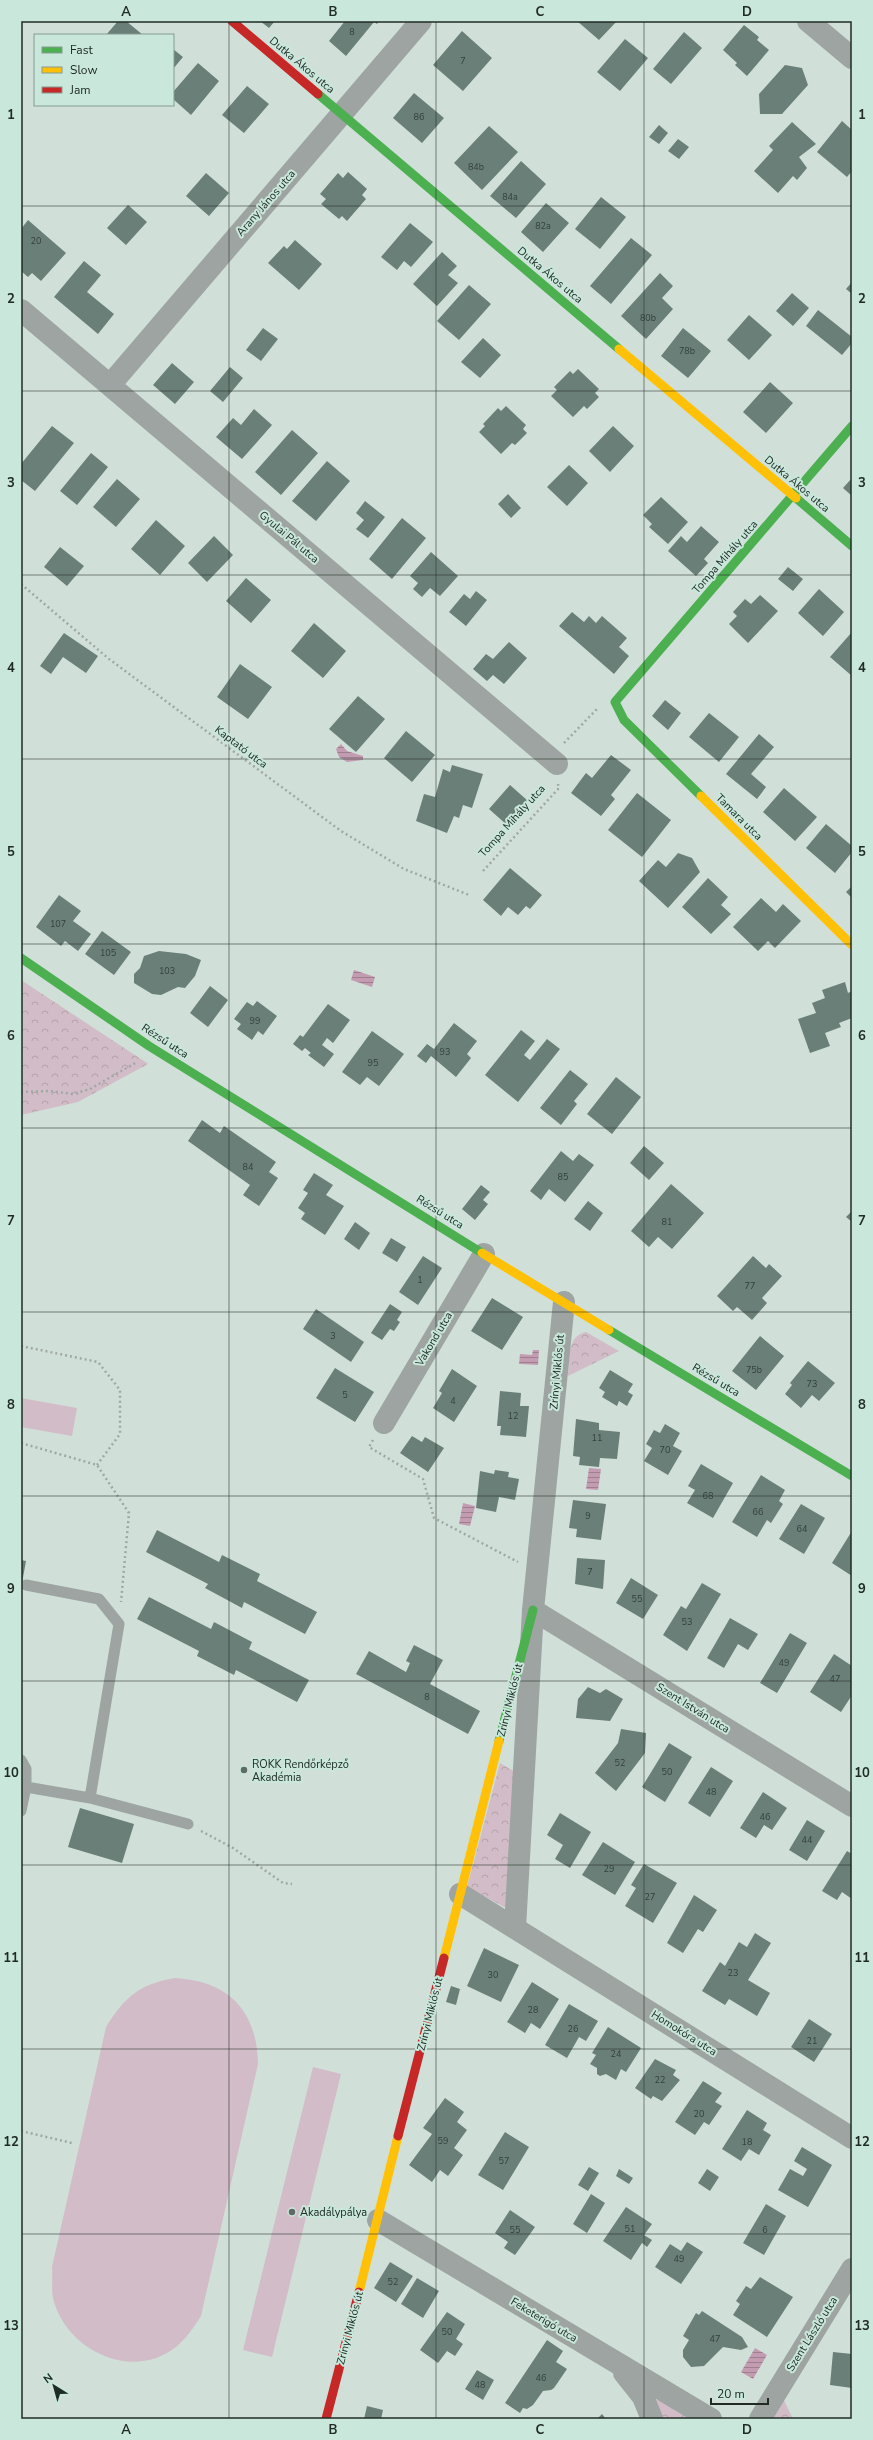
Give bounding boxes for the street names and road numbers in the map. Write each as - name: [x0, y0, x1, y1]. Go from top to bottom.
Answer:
- street label: Dutka Ákos utca: [266, 33, 339, 97]
- street label: Arany János utca: [233, 167, 299, 239]
- street label: Dutka Ákos utca: [514, 243, 587, 307]
- street label: Dutka Ákos utca: [761, 452, 834, 516]
- street label: Gyulai Pál utca: [256, 508, 322, 567]
- street label: Tompa Mihály utca: [689, 517, 761, 597]
- street label: Kaptató utca: [212, 722, 271, 772]
- street label: Tompa Mihály utca: [475, 781, 549, 861]
- street label: Tamara utca: [712, 790, 766, 844]
- street label: Rézsű utca: [139, 1020, 192, 1062]
- street label: Rézsű utca: [413, 1192, 467, 1233]
- street label: Vakond utca: [411, 1309, 456, 1370]
- street label: Zrínyi Miklós út: [546, 1334, 568, 1410]
- street label: Rézsű utca: [689, 1360, 743, 1400]
- street label: Zrínyi Miklós út: [494, 1662, 526, 1738]
- street label: Szent István utca: [653, 1679, 733, 1737]
- street label: Zrínyi Miklós út: [414, 1976, 446, 2052]
- street label: Homokóra utca: [648, 2007, 720, 2059]
- street label: Zrínyi Miklós út: [333, 2290, 367, 2366]
- street label: Feketerigó utca: [508, 2294, 580, 2346]
- street label: Szent László utca: [783, 2294, 841, 2374]

